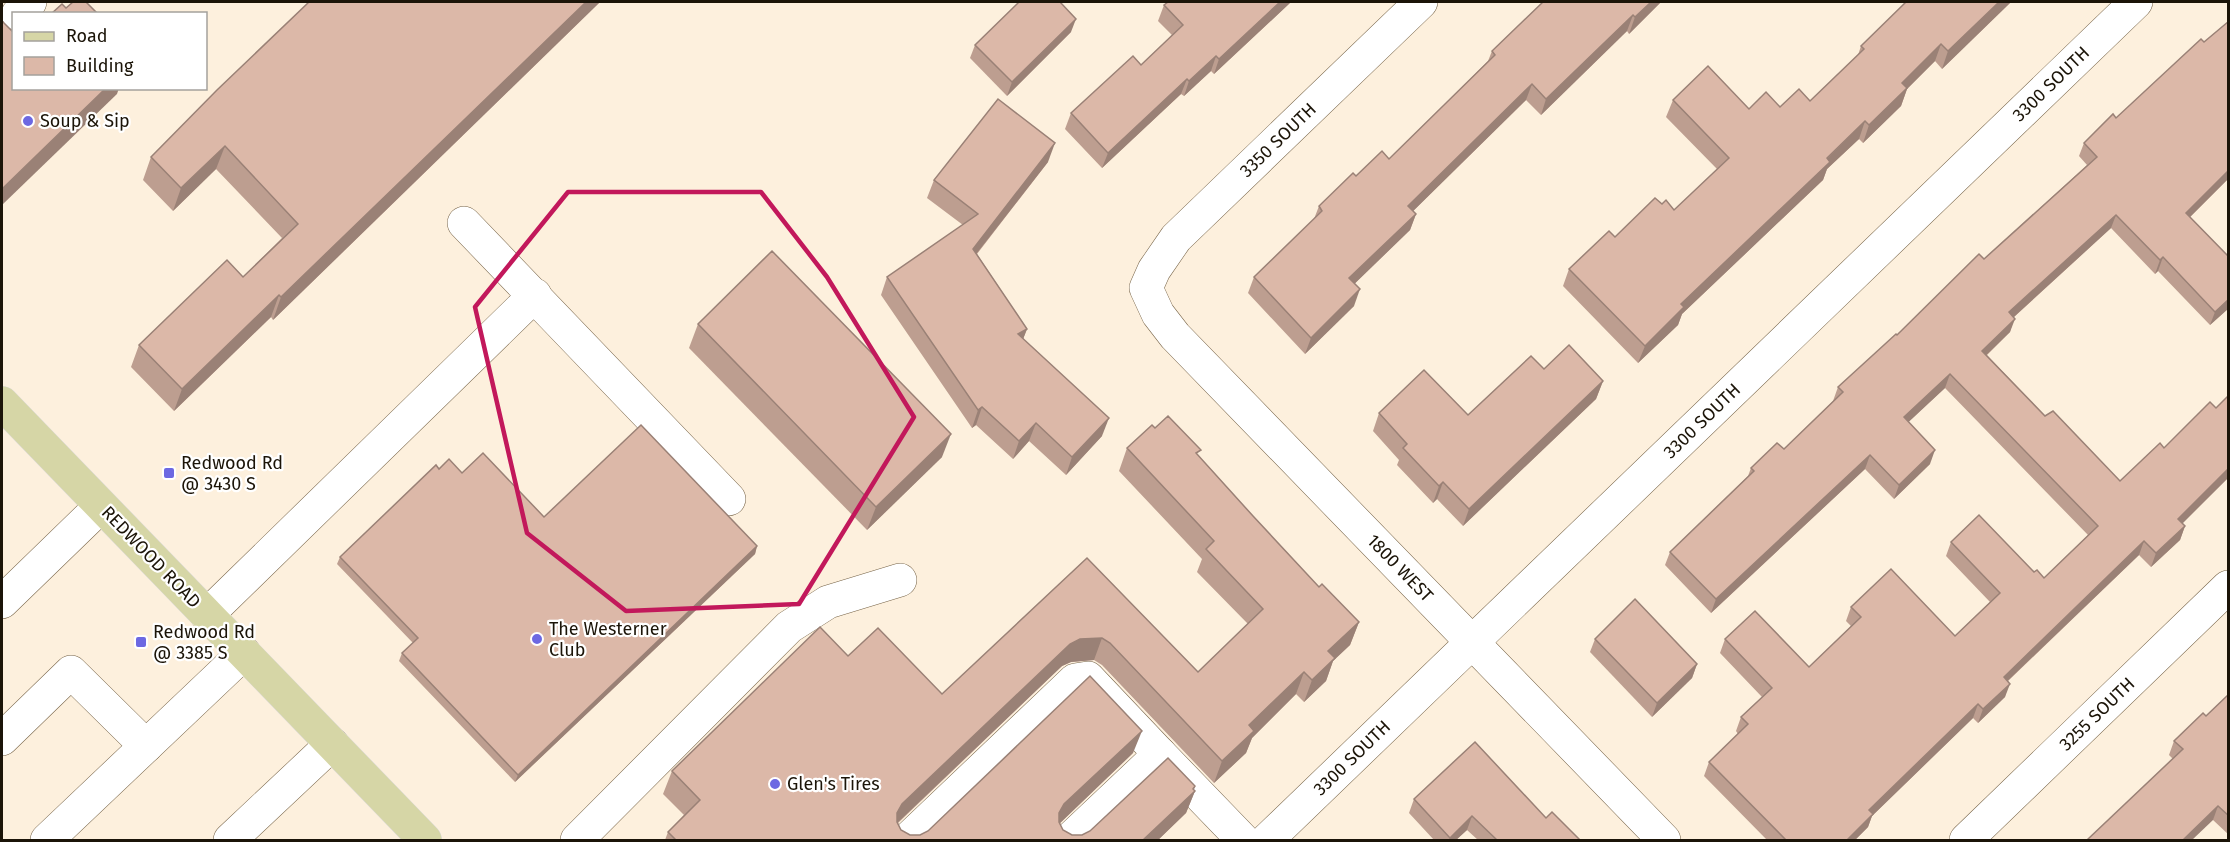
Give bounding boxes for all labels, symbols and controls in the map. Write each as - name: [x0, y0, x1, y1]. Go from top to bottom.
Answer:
- legend: [12, 12, 207, 90]
- text: Road: [66, 25, 108, 47]
- street label: 3300 SOUTH: [2008, 42, 2094, 126]
- text: Building: [66, 55, 134, 77]
- street label: 3350 SOUTH: [1235, 98, 1321, 182]
- place label: Soup & Sip: [40, 110, 130, 132]
- marker: Soup & Sip: [21, 114, 35, 128]
- street label: 3300 SOUTH: [1659, 379, 1745, 463]
- place label: Redwood Rd @ 3430 S: [181, 452, 283, 495]
- marker: Redwood Rd @ 3430 S: [162, 466, 176, 480]
- street label: REDWOOD ROAD: [97, 501, 205, 613]
- street label: 1800 WEST: [1362, 530, 1438, 607]
- place label: The Westerner Club: [549, 618, 667, 661]
- place label: Redwood Rd @ 3385 S: [153, 621, 255, 664]
- marker: The Westerner Club: [530, 632, 544, 646]
- marker: Redwood Rd @ 3385 S: [134, 635, 148, 649]
- street label: 3255 SOUTH: [2055, 673, 2139, 755]
- street label: 3300 SOUTH: [1309, 716, 1395, 800]
- place label: Glen's Tires: [787, 773, 880, 795]
- marker: Glen's Tires: [768, 777, 782, 791]

